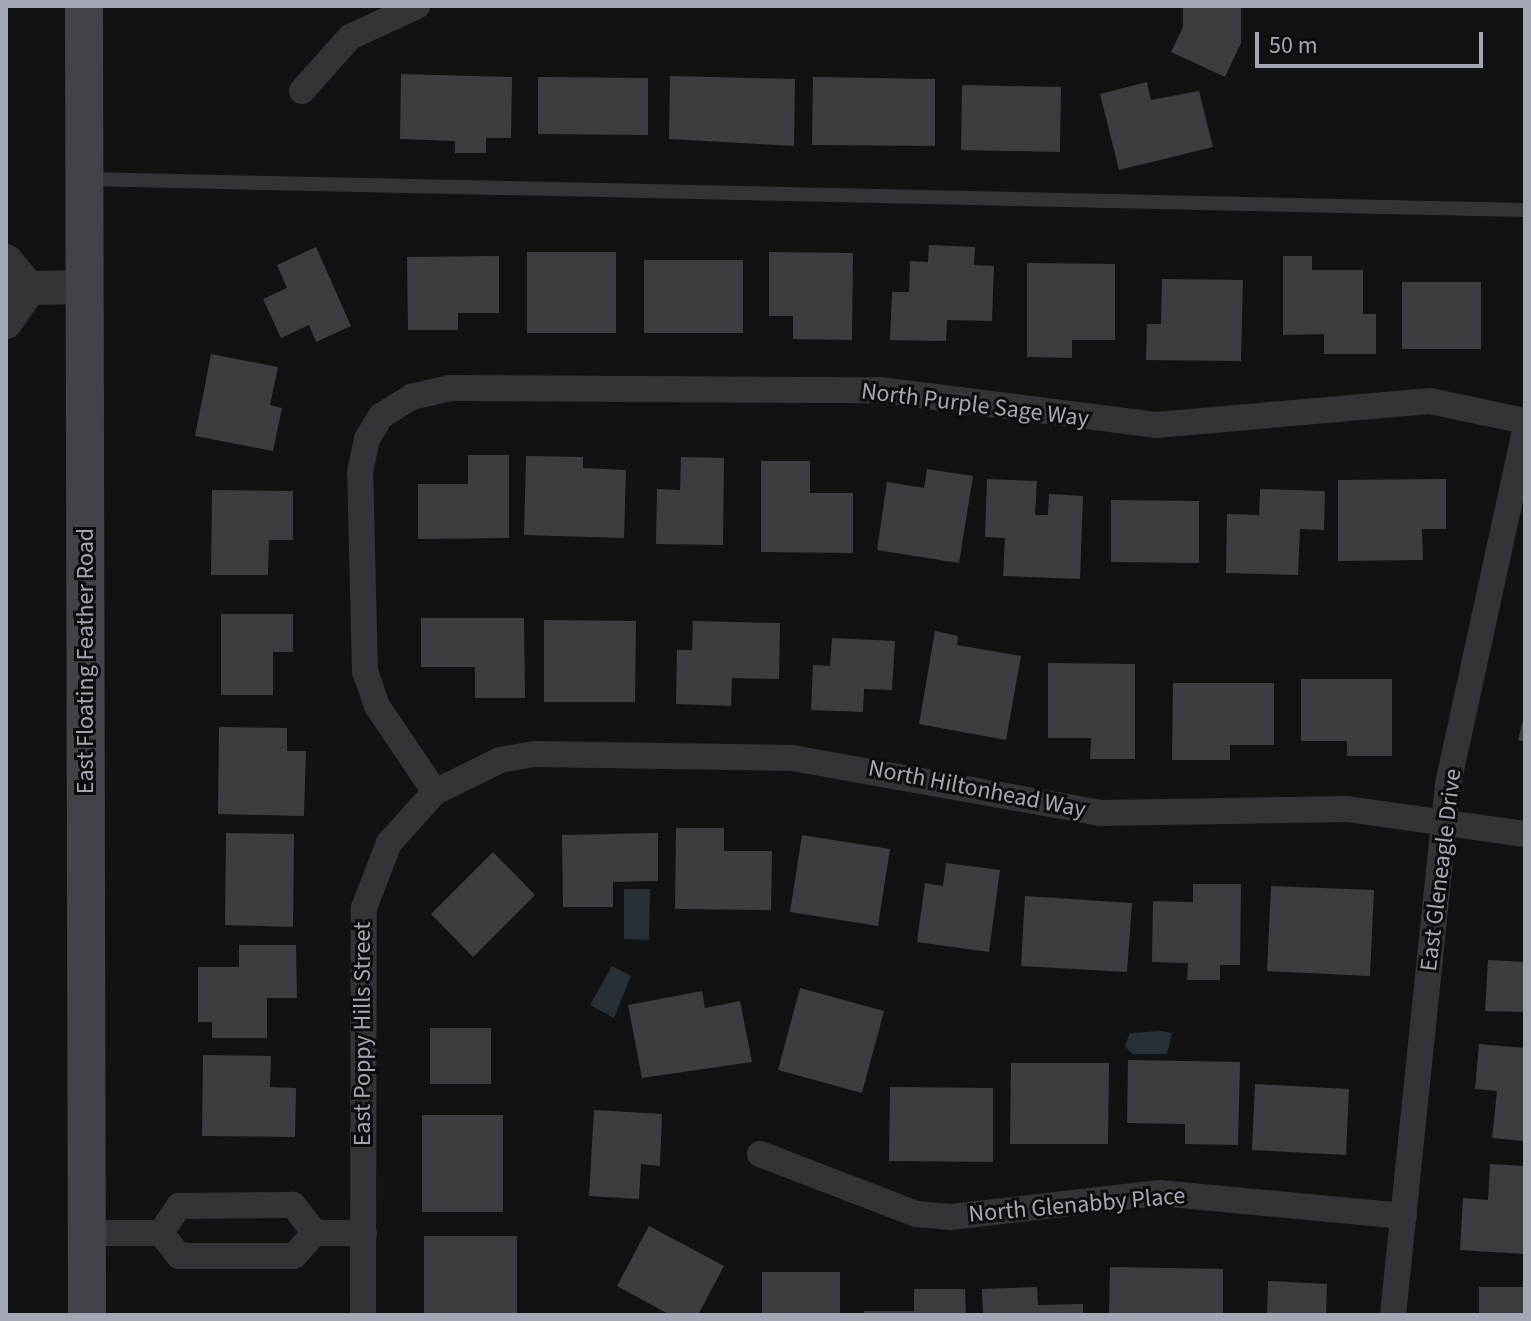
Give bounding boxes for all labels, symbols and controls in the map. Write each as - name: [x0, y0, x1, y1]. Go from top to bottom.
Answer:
- scale bar: [1259, 16, 1487, 66]
- text: 50 m: [1269, 28, 1318, 63]
- street label: North Purple Sage Way: [860, 377, 1090, 433]
- street label: East Floating Feather Road: [72, 528, 100, 794]
- street label: North Hiltonhead Way: [866, 754, 1088, 824]
- street label: East Gleneagle Drive: [1414, 767, 1468, 973]
- street label: East Poppy Hills Street: [349, 922, 377, 1146]
- street label: North Glenabby Place: [967, 1181, 1187, 1229]

